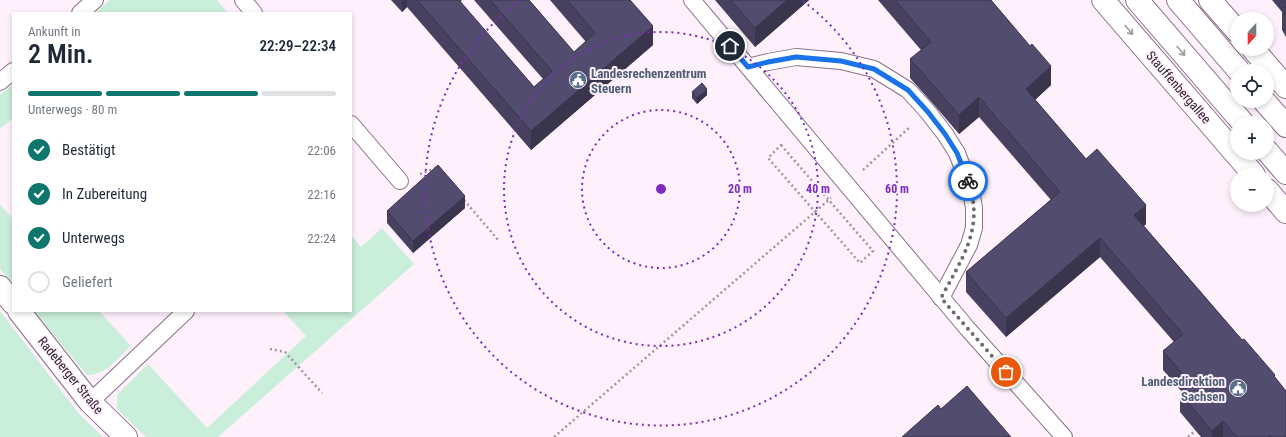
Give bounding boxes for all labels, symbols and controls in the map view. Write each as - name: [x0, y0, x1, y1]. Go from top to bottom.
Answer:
- north arrow: [1230, 12, 1274, 56]
- map controls: [1230, 12, 1274, 212]
- text: Ankunft in: [28, 24, 80, 39]
- one-way arrow: [1124, 24, 1133, 35]
- pin: [713, 29, 747, 63]
- icon: home: [719, 35, 741, 57]
- text: 22:29–22:34: [259, 37, 336, 55]
- text: 2 Min.: [28, 39, 93, 69]
- one-way arrow: [1176, 46, 1186, 56]
- street label: Stauffenbergallee: [1143, 48, 1214, 126]
- button: locate: [1230, 64, 1274, 108]
- place label: Landesrechenzentrum Steuern: [591, 66, 706, 96]
- public building icon: Landesrechenzentrum Steuern: [568, 70, 588, 90]
- text: Unterwegs · 80 m: [28, 102, 117, 117]
- button: +: [1230, 116, 1274, 160]
- icon: check: [28, 139, 50, 161]
- text: Bestätigt: [62, 141, 115, 159]
- text: 22:06: [307, 143, 336, 158]
- courier: [948, 161, 988, 201]
- button: −: [1230, 168, 1274, 212]
- icon: bike: [957, 170, 979, 192]
- centre of rings: [654, 182, 668, 196]
- text: 20 m: [728, 182, 752, 196]
- text: 40 m: [806, 182, 830, 196]
- text: 60 m: [885, 182, 909, 196]
- icon: check: [28, 183, 50, 205]
- text: In Zubereitung: [62, 185, 147, 203]
- text: 22:16: [307, 187, 336, 202]
- icon: check: [28, 227, 50, 249]
- text: Unterwegs: [62, 229, 125, 247]
- text: 22:24: [307, 231, 336, 246]
- text: Geliefert: [62, 273, 113, 291]
- street label: Radeberger Straße: [35, 334, 106, 417]
- pin: [989, 355, 1023, 389]
- icon: bag: [995, 361, 1017, 383]
- place label: Landesdirektion Sachsen: [1141, 374, 1225, 404]
- public building icon: Landesdirektion Sachsen: [1228, 378, 1248, 398]

